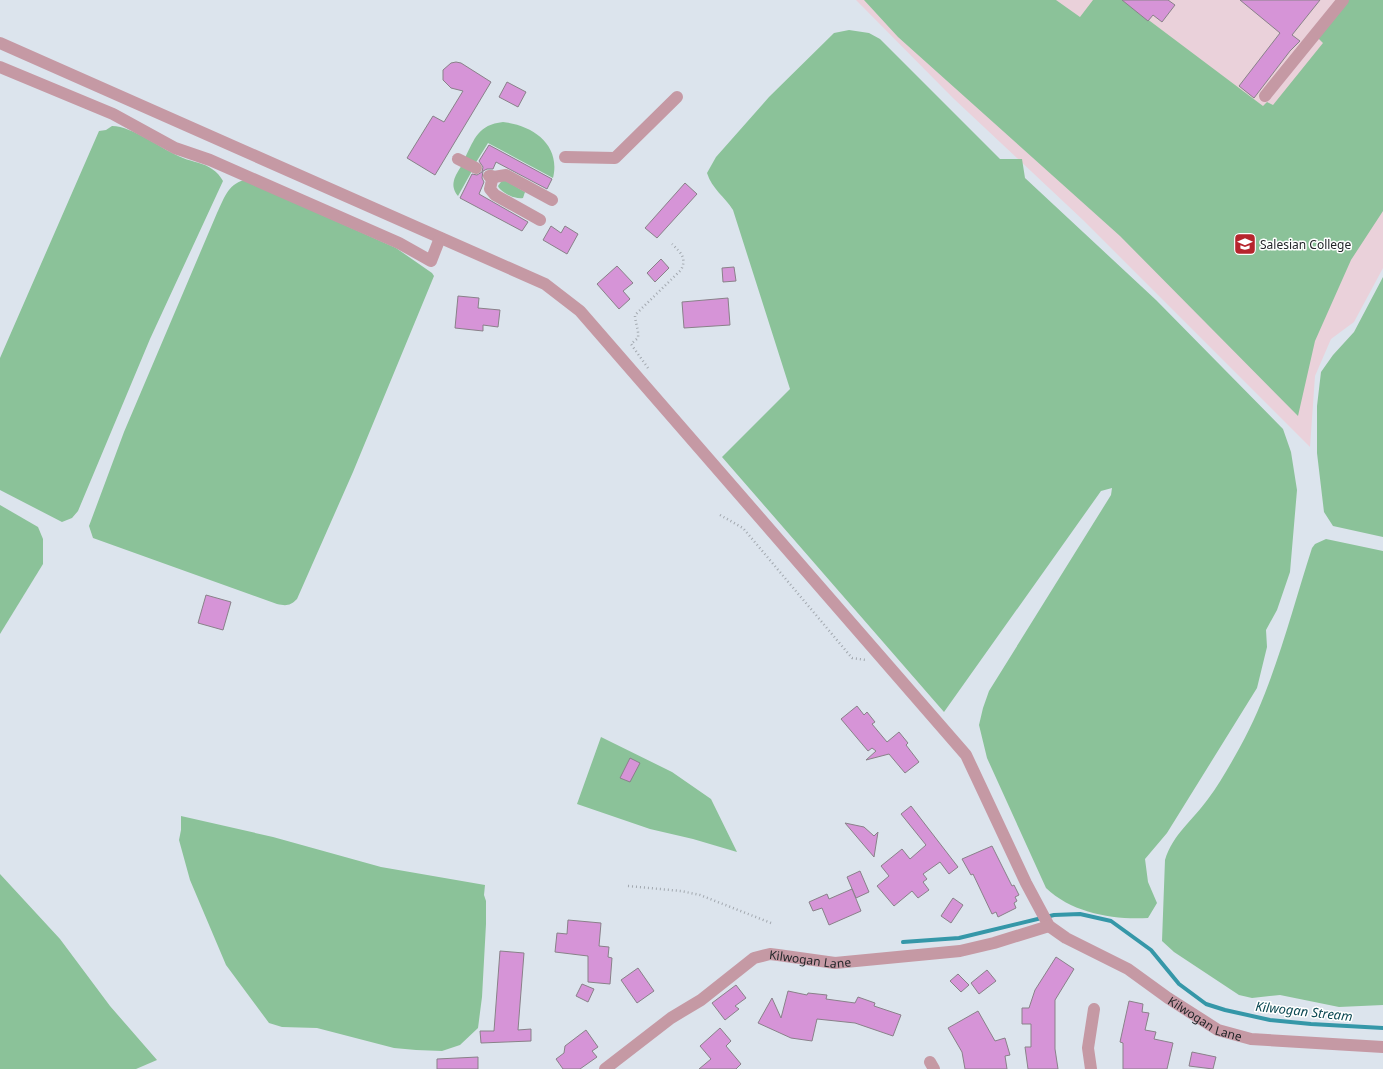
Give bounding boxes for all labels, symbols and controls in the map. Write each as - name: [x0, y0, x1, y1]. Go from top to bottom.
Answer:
- school or university icon: Salesian College: [1232, 231, 1258, 257]
- place label: Salesian College: [1260, 236, 1351, 253]
- street label: Kilwogan Lane: [768, 945, 852, 972]
- street label: Kilwogan Lane: [1165, 992, 1244, 1045]
- water label: Kilwogan Stream: [1255, 997, 1353, 1025]

